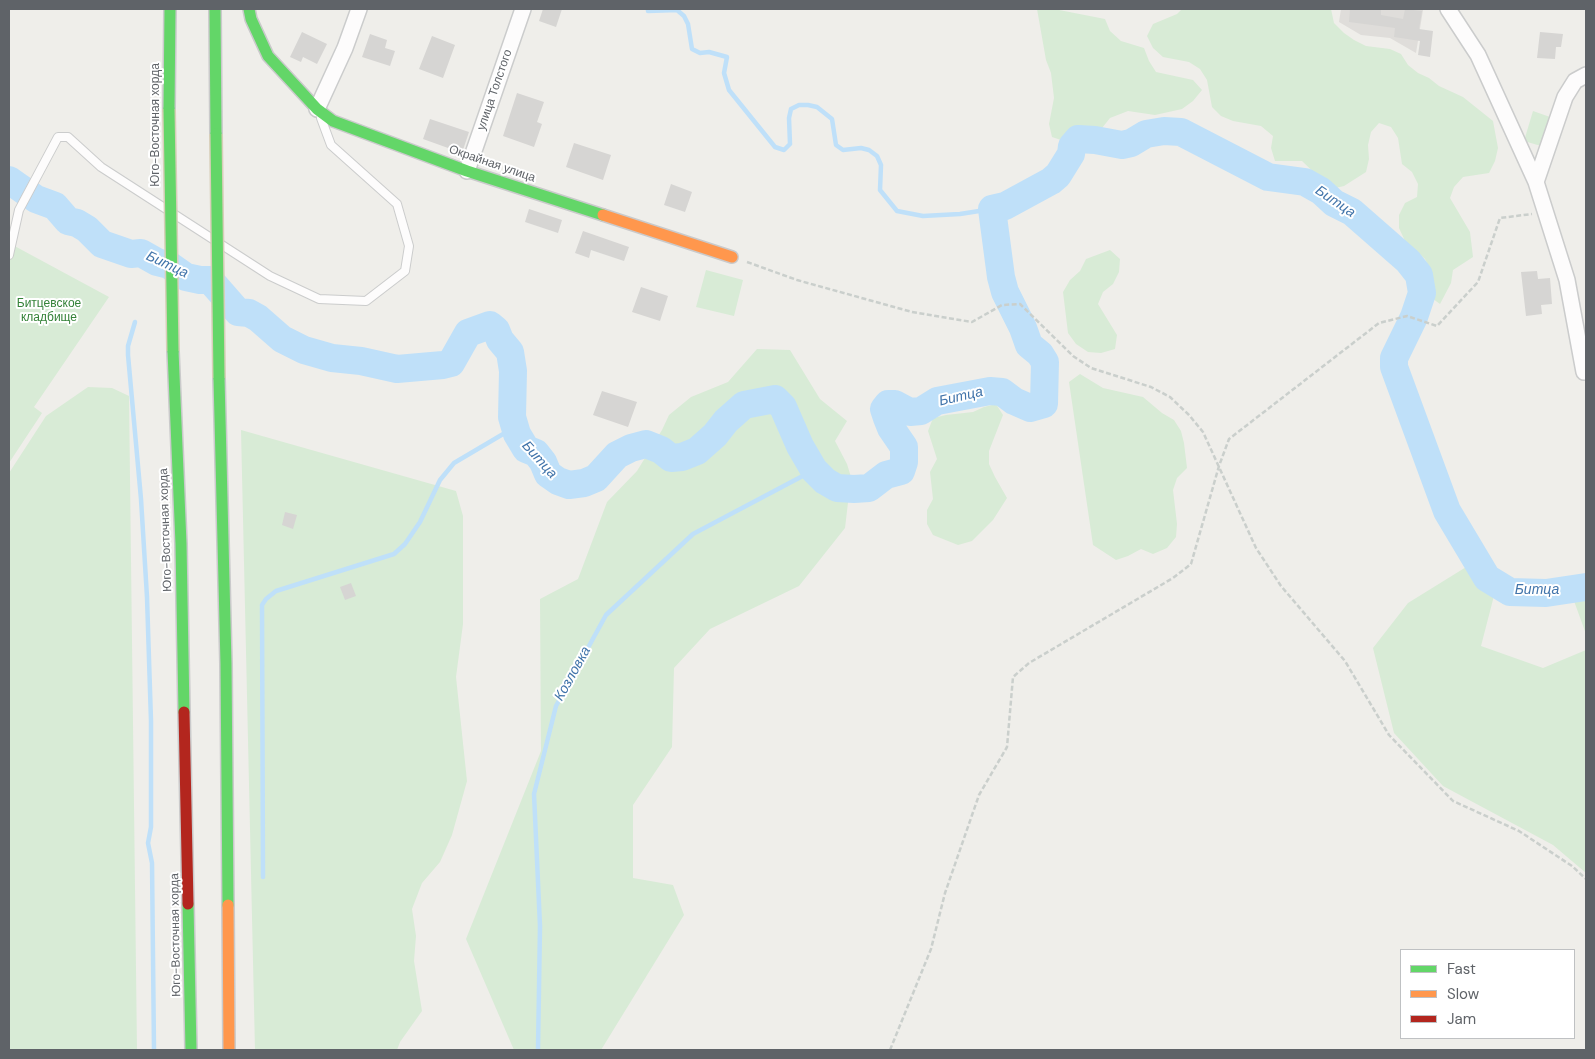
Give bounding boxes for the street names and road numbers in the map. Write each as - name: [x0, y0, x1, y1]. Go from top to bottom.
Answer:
- street label: улица Толстого: [474, 48, 516, 132]
- street label: Юго-Восточная хорда: [149, 63, 163, 187]
- street label: Окрайная улица: [447, 142, 537, 186]
- street label: Юго-Восточная хорда: [157, 468, 175, 592]
- street label: Юго-Восточная хорда: [168, 873, 184, 997]

